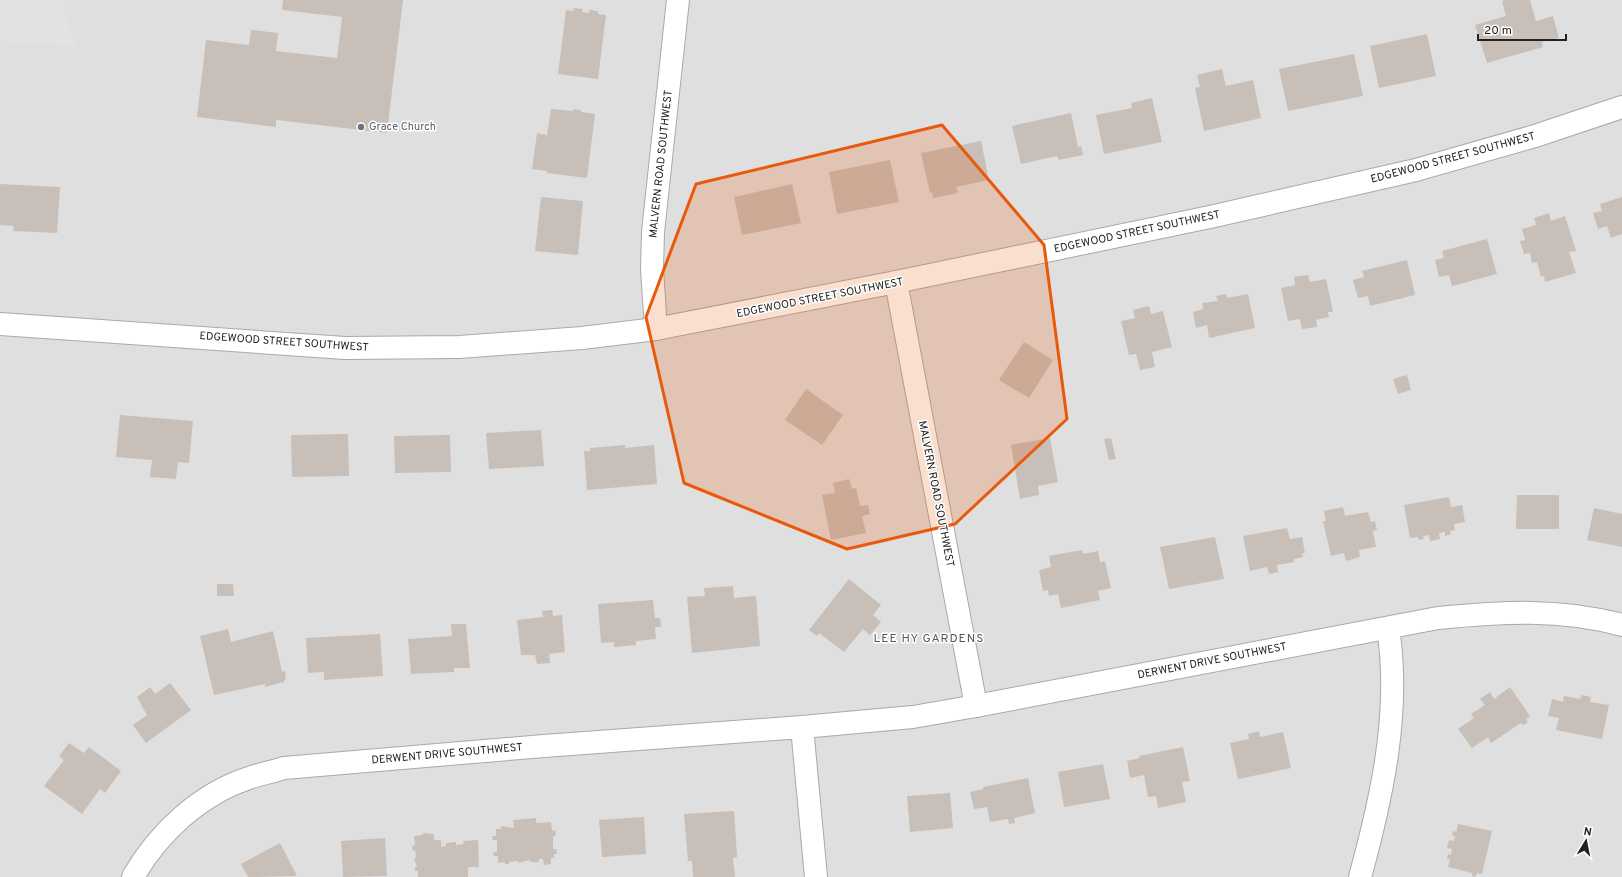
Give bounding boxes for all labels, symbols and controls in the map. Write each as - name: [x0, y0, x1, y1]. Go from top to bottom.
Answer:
- scale bar: [1478, 16, 1566, 42]
- text: 20 m: [1484, 23, 1512, 39]
- street label: MALVERN ROAD SOUTHWEST: [646, 89, 676, 239]
- place label: Grace Church: [369, 120, 436, 134]
- marker: Grace Church: [356, 122, 366, 132]
- street label: EDGEWOOD STREET SOUTHWEST: [1369, 129, 1537, 187]
- street label: EDGEWOOD STREET SOUTHWEST: [1053, 208, 1221, 256]
- street label: EDGEWOOD STREET SOUTHWEST: [735, 275, 905, 321]
- street label: EDGEWOOD STREET SOUTHWEST: [199, 329, 369, 355]
- street label: MALVERN ROAD SOUTHWEST: [915, 420, 957, 568]
- district label: LEE HY GARDENS: [874, 631, 984, 647]
- street label: DERWENT DRIVE SOUTHWEST: [1136, 640, 1288, 682]
- street label: DERWENT DRIVE SOUTHWEST: [371, 740, 523, 768]
- north arrow: [1566, 821, 1606, 861]
- text: N: [1582, 825, 1593, 840]

